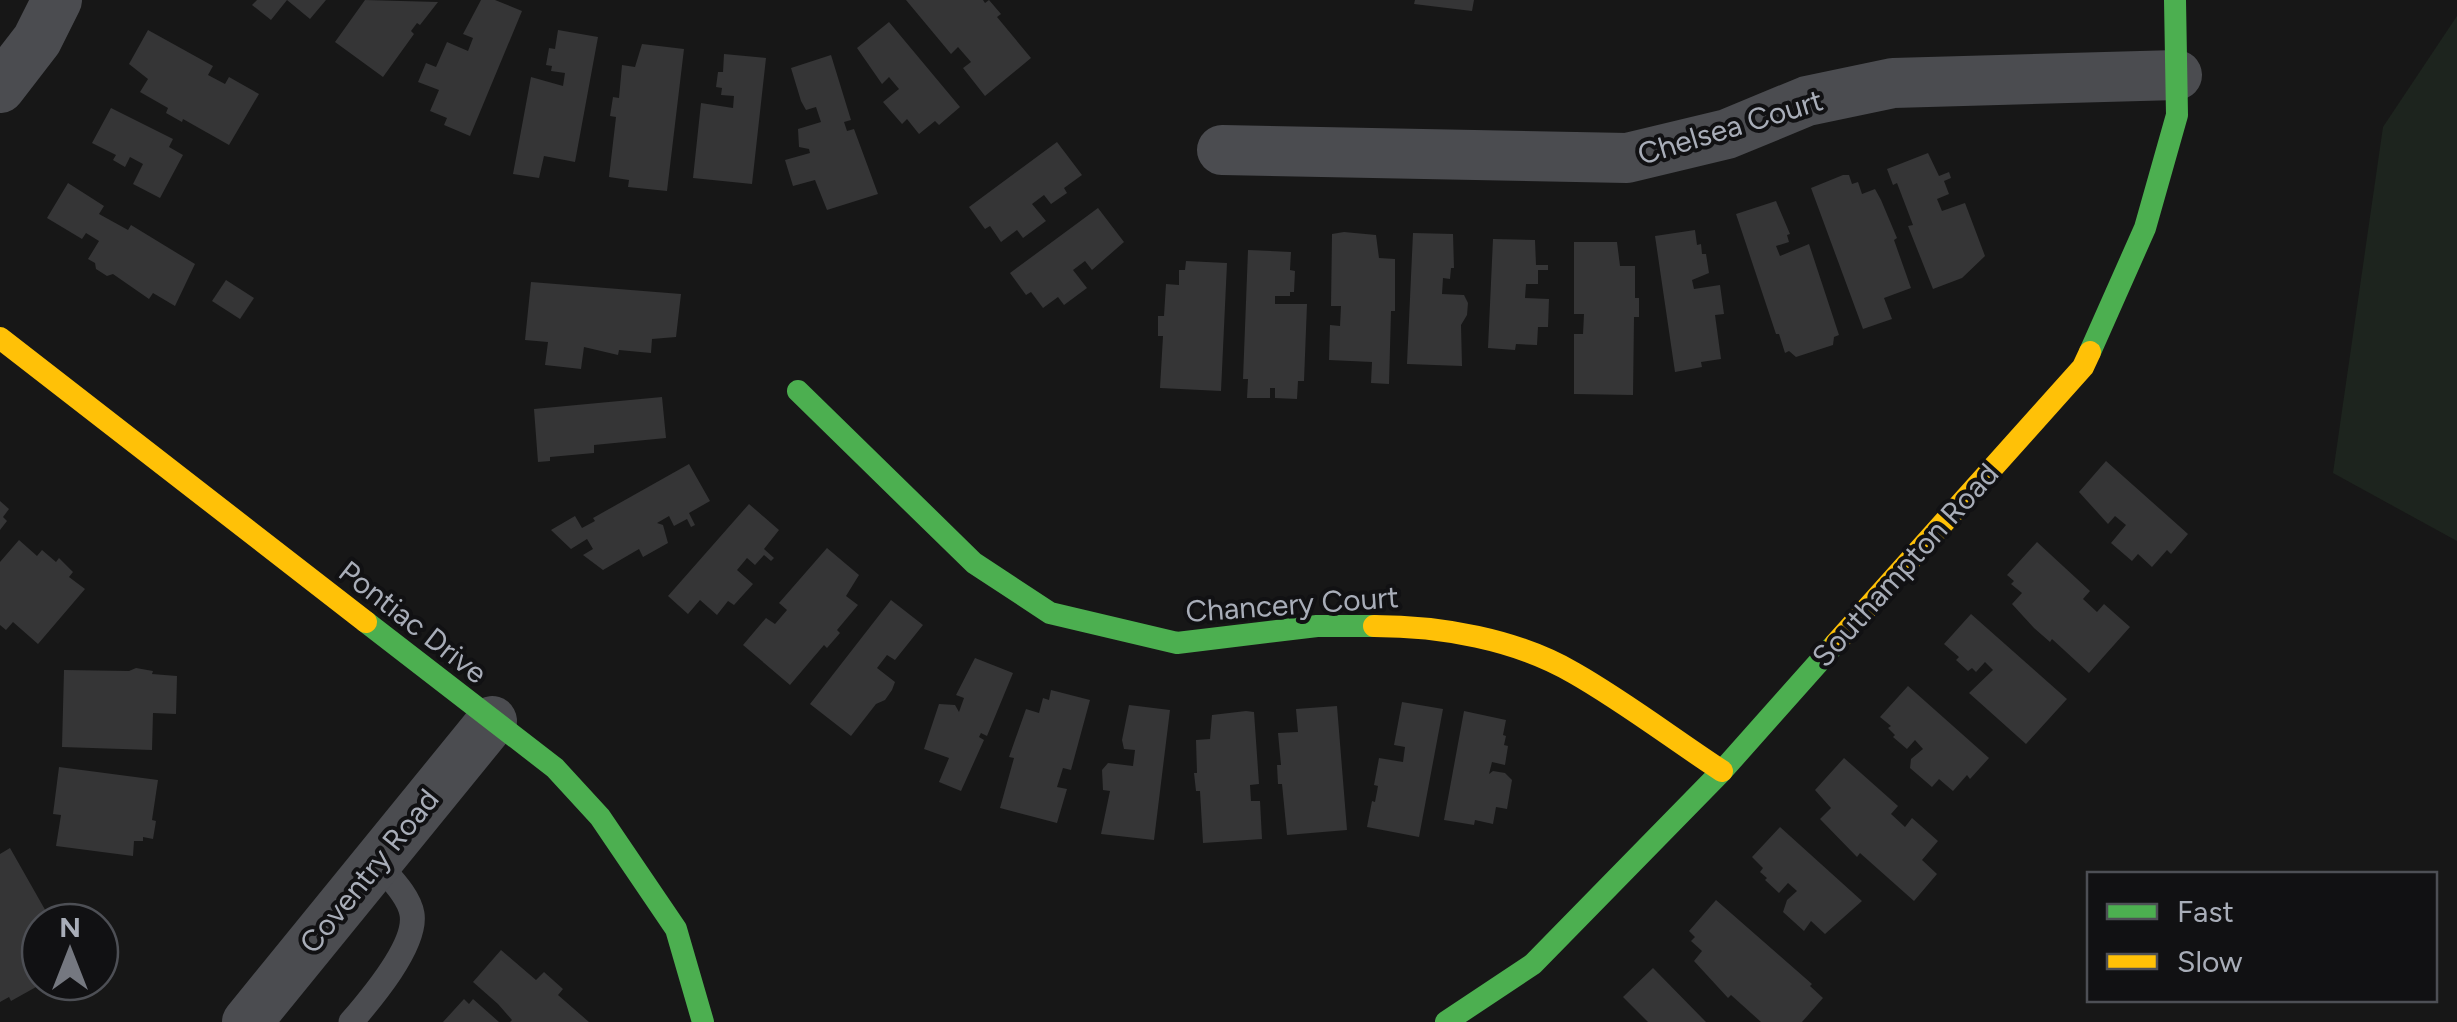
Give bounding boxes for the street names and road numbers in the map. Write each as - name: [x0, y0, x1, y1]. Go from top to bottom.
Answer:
- street label: Chelsea Court: [1633, 81, 1827, 173]
- street label: Southampton Road: [1804, 456, 2006, 674]
- street label: Pontiac Drive: [332, 553, 494, 691]
- street label: Chancery Court: [1184, 578, 1400, 630]
- street label: Coventry Road: [291, 781, 447, 961]

